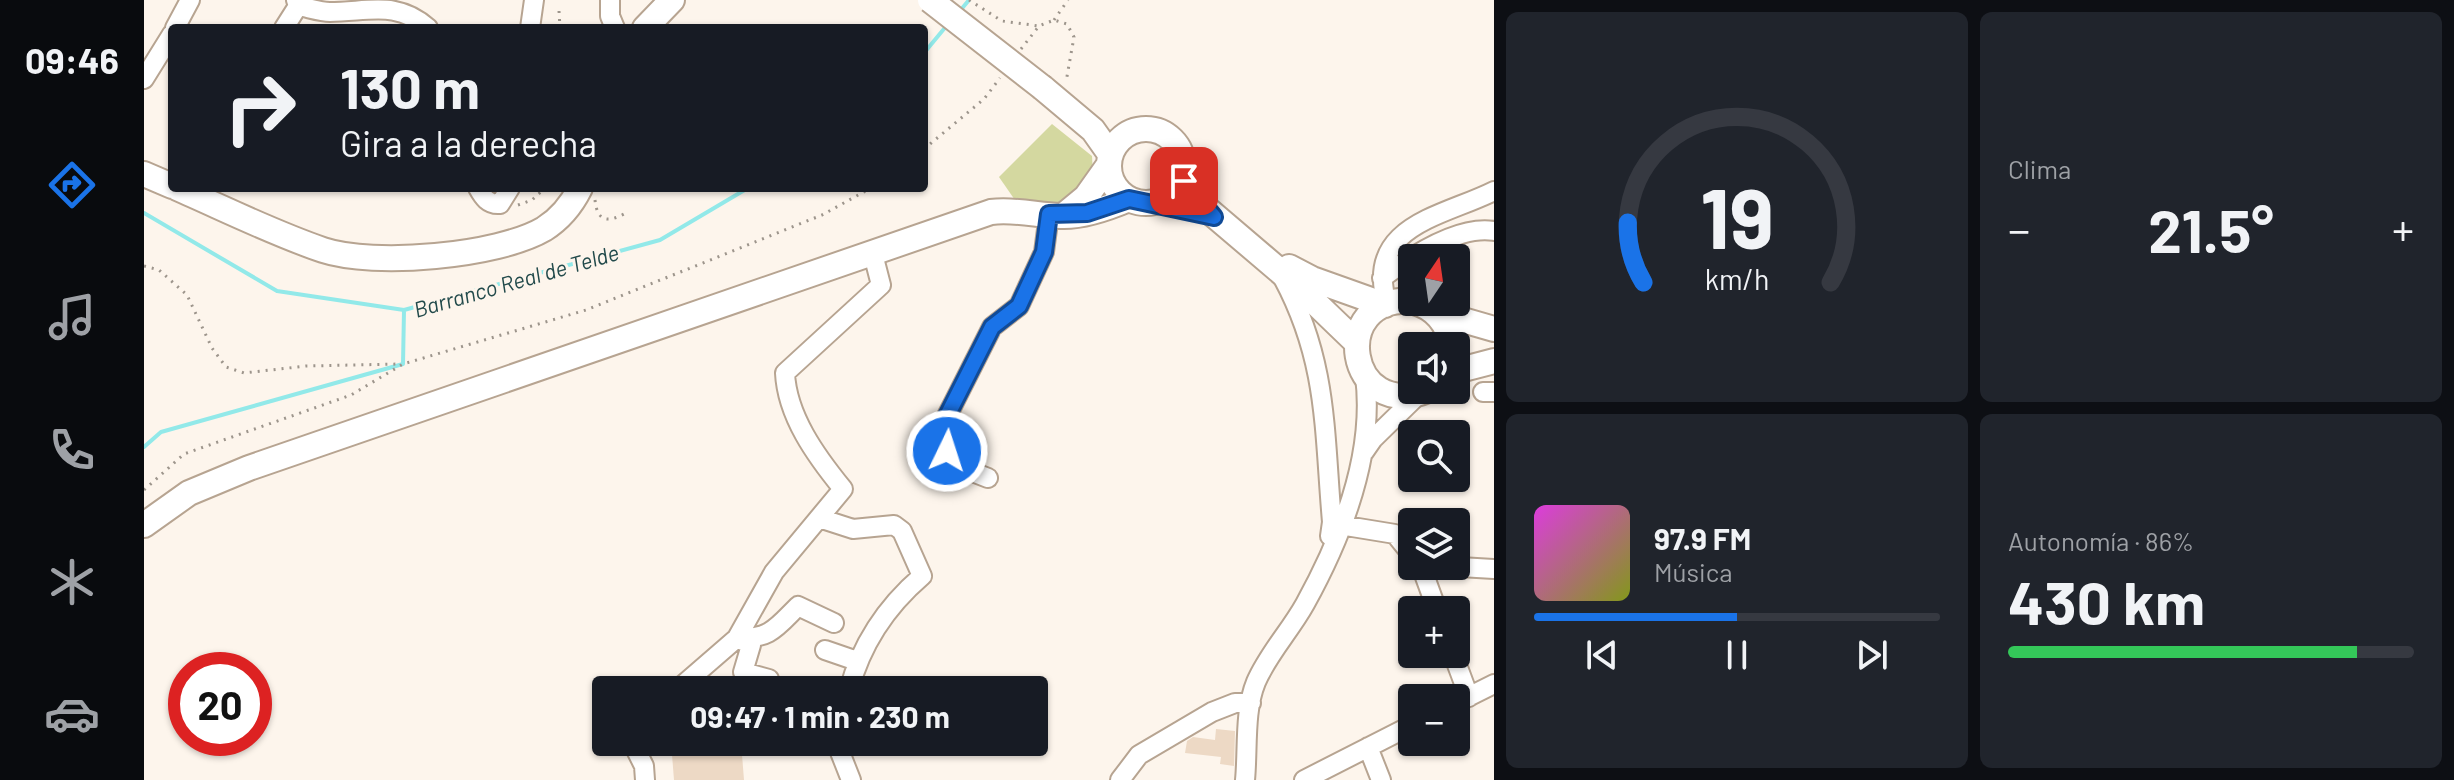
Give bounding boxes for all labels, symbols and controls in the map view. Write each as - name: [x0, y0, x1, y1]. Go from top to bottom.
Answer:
- text: 09:46: [25, 38, 119, 81]
- text: 130 m: [340, 53, 480, 120]
- icon: right: [208, 56, 312, 160]
- text: Gira a la derecha: [340, 121, 597, 164]
- pin: [1150, 147, 1218, 215]
- text: Clima: [2008, 153, 2071, 184]
- icon: directions: [44, 157, 100, 213]
- icon: arrive: [1162, 159, 1206, 203]
- text: 19: [1700, 166, 1774, 266]
- text: 21.5°: [2148, 193, 2274, 265]
- text: −: [2008, 202, 2030, 255]
- text: +: [2392, 202, 2414, 255]
- water label: Barranco Real de Telde: [410, 238, 622, 322]
- north arrow: [1398, 244, 1470, 316]
- map controls: [1398, 244, 1470, 756]
- text: km/h: [1705, 261, 1769, 296]
- icon: music: [44, 289, 100, 345]
- button: sound: [1398, 332, 1470, 404]
- position arrow: [905, 409, 989, 493]
- button: search: [1398, 420, 1470, 492]
- icon: phone: [44, 422, 100, 478]
- button: layers: [1398, 508, 1470, 580]
- text: 97.9 FM: [1654, 520, 1751, 556]
- text: Autonomía · 86%: [2008, 525, 2194, 556]
- icon: climate: [44, 554, 100, 610]
- text: Música: [1654, 556, 1733, 587]
- text: 430 km: [2008, 565, 2205, 637]
- button: +: [1398, 596, 1470, 668]
- icon: previous: [1580, 633, 1624, 677]
- icon: pause: [1715, 633, 1759, 677]
- icon: next: [1850, 633, 1894, 677]
- speed limit sign: 20: [168, 652, 272, 756]
- button: −: [1398, 684, 1470, 756]
- icon: car: [44, 686, 100, 742]
- text: 09:47 · 1 min · 230 m: [690, 698, 950, 734]

